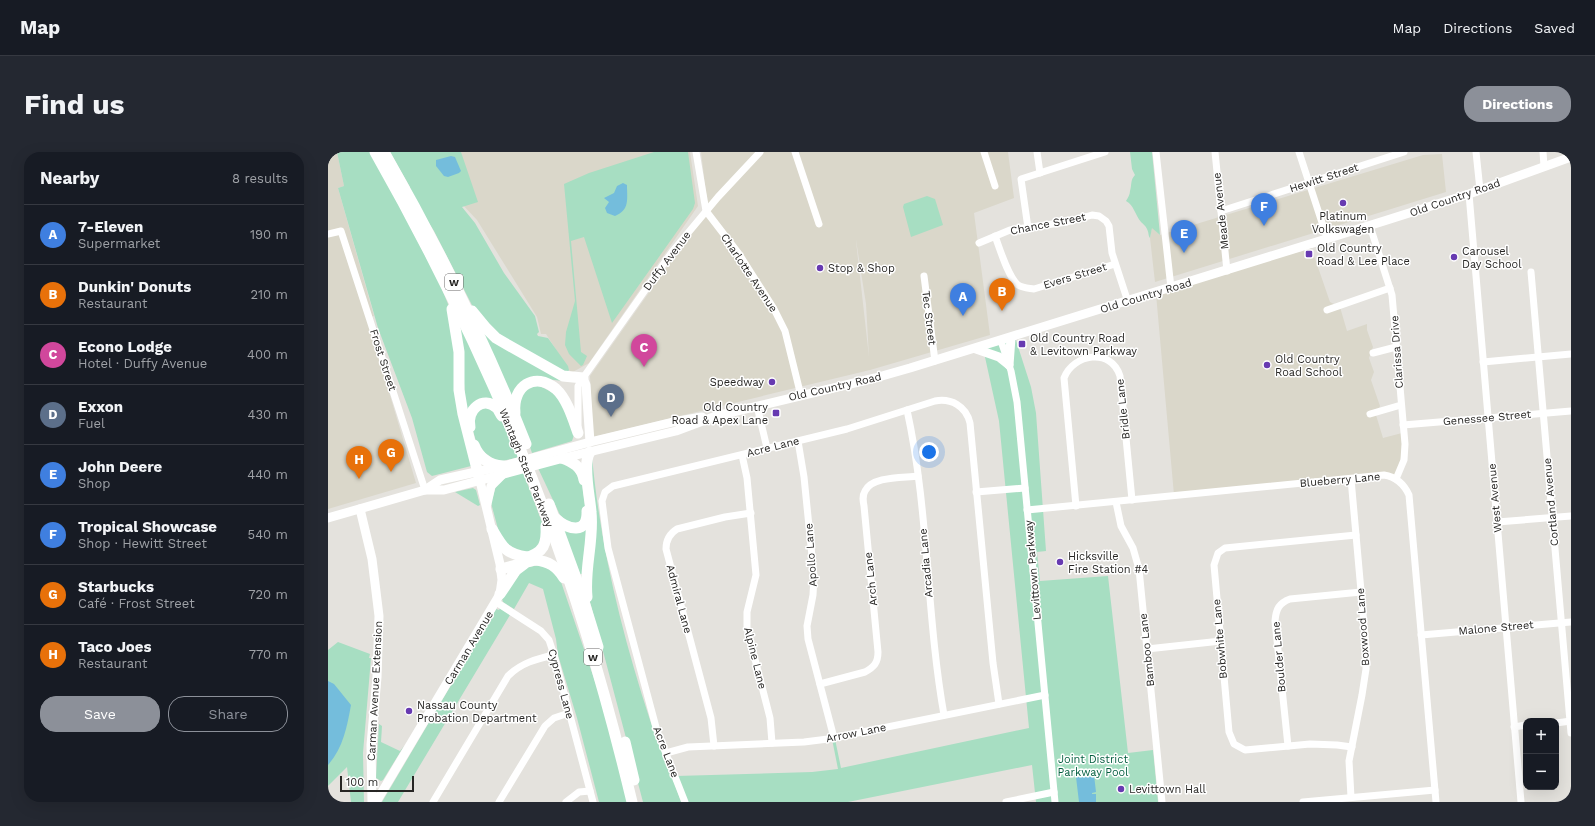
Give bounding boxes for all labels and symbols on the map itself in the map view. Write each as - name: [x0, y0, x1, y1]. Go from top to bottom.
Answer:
- street label: Hewitt Street: [1288, 161, 1360, 195]
- street label: Meade Avenue: [1210, 172, 1232, 250]
- street label: Old Country Road: [1408, 176, 1502, 220]
- pin: F: [1251, 193, 1277, 226]
- marker: Platinum Volkswagen: [1338, 198, 1348, 208]
- street label: Chance Street: [1009, 210, 1087, 238]
- place label: Platinum Volkswagen: [1312, 210, 1374, 236]
- pin: E: [1171, 220, 1197, 253]
- street label: Duffy Avenue: [640, 229, 694, 293]
- street label: Charlotte Avenue: [718, 231, 780, 315]
- place label: Old Country Road & Lee Place: [1317, 242, 1410, 268]
- place label: Carousel Day School: [1462, 245, 1522, 271]
- marker: Old Country Road & Lee Place: [1304, 249, 1314, 259]
- marker: Carousel Day School: [1449, 252, 1459, 262]
- street label: Evers Street: [1042, 260, 1109, 292]
- place label: Stop & Shop: [828, 262, 895, 275]
- marker: Stop & Shop: [815, 263, 825, 273]
- road number: W: [445, 274, 463, 290]
- street label: Old Country Road: [1099, 276, 1193, 316]
- pin: B: [989, 278, 1015, 311]
- pin: A: [950, 283, 976, 316]
- street label: Tec Street: [919, 290, 939, 346]
- street label: Clarissa Drive: [1388, 315, 1406, 389]
- street label: Frost Street: [367, 327, 399, 393]
- place label: Old Country Road & Levitown Parkway: [1030, 332, 1137, 358]
- pin: C: [631, 334, 657, 367]
- marker: Old Country Road & Levitown Parkway: [1017, 339, 1027, 349]
- place label: Old Country Road School: [1275, 353, 1343, 379]
- marker: Old Country Road School: [1262, 360, 1272, 370]
- street label: Old Country Road: [787, 370, 883, 404]
- place label: Speedway: [710, 376, 764, 389]
- marker: Speedway: [767, 377, 777, 387]
- street label: Bridle Lane: [1113, 378, 1133, 440]
- pin: D: [598, 384, 624, 417]
- place label: Old Country Road & Apex Lane: [672, 401, 768, 427]
- street label: Wantagh State Parkway: [496, 407, 556, 530]
- marker: Old Country Road & Apex Lane: [771, 408, 781, 418]
- street label: Genessee Street: [1442, 408, 1532, 428]
- street label: Acre Lane: [745, 434, 801, 460]
- pin: G: [378, 439, 404, 472]
- your location: [919, 442, 939, 462]
- pin: H: [346, 446, 372, 479]
- street label: Cortland Avenue: [1541, 457, 1561, 547]
- street label: West Avenue: [1486, 463, 1504, 533]
- street label: Blueberry Lane: [1299, 470, 1381, 490]
- street label: Levittown Parkway: [1022, 519, 1044, 621]
- street label: Apollo Lane: [802, 523, 820, 587]
- street label: Arcadia Lane: [916, 528, 936, 598]
- place label: Hicksville Fire Station #4: [1068, 550, 1148, 576]
- street label: Arch Lane: [862, 551, 880, 607]
- marker: Hicksville Fire Station #4: [1055, 557, 1065, 567]
- street label: Admiral Lane: [664, 563, 694, 635]
- street label: Boxwood Lane: [1354, 588, 1372, 666]
- street label: Bobwhite Lane: [1210, 599, 1230, 679]
- street label: Carman Avenue: [442, 609, 496, 687]
- street label: Bamboo Lane: [1137, 613, 1157, 687]
- street label: Malone Street: [1458, 618, 1535, 638]
- street label: Carman Avenue Extension: [365, 620, 385, 762]
- street label: Boulder Lane: [1269, 621, 1289, 693]
- street label: Alpine Lane: [741, 626, 769, 690]
- street label: Cypress Lane: [545, 647, 577, 721]
- road number: W: [584, 649, 602, 665]
- place label: Nassau County Probation Department: [417, 699, 537, 725]
- marker: Nassau County Probation Department: [404, 706, 414, 716]
- street label: Arrow Lane: [825, 721, 887, 745]
- street label: Acre Lane: [650, 725, 682, 779]
- park label: Joint District Parkway Pool: [1058, 753, 1129, 779]
- scale bar: [340, 774, 414, 793]
- place label: Levittown Hall: [1129, 783, 1207, 796]
- marker: Levittown Hall: [1116, 784, 1126, 794]

